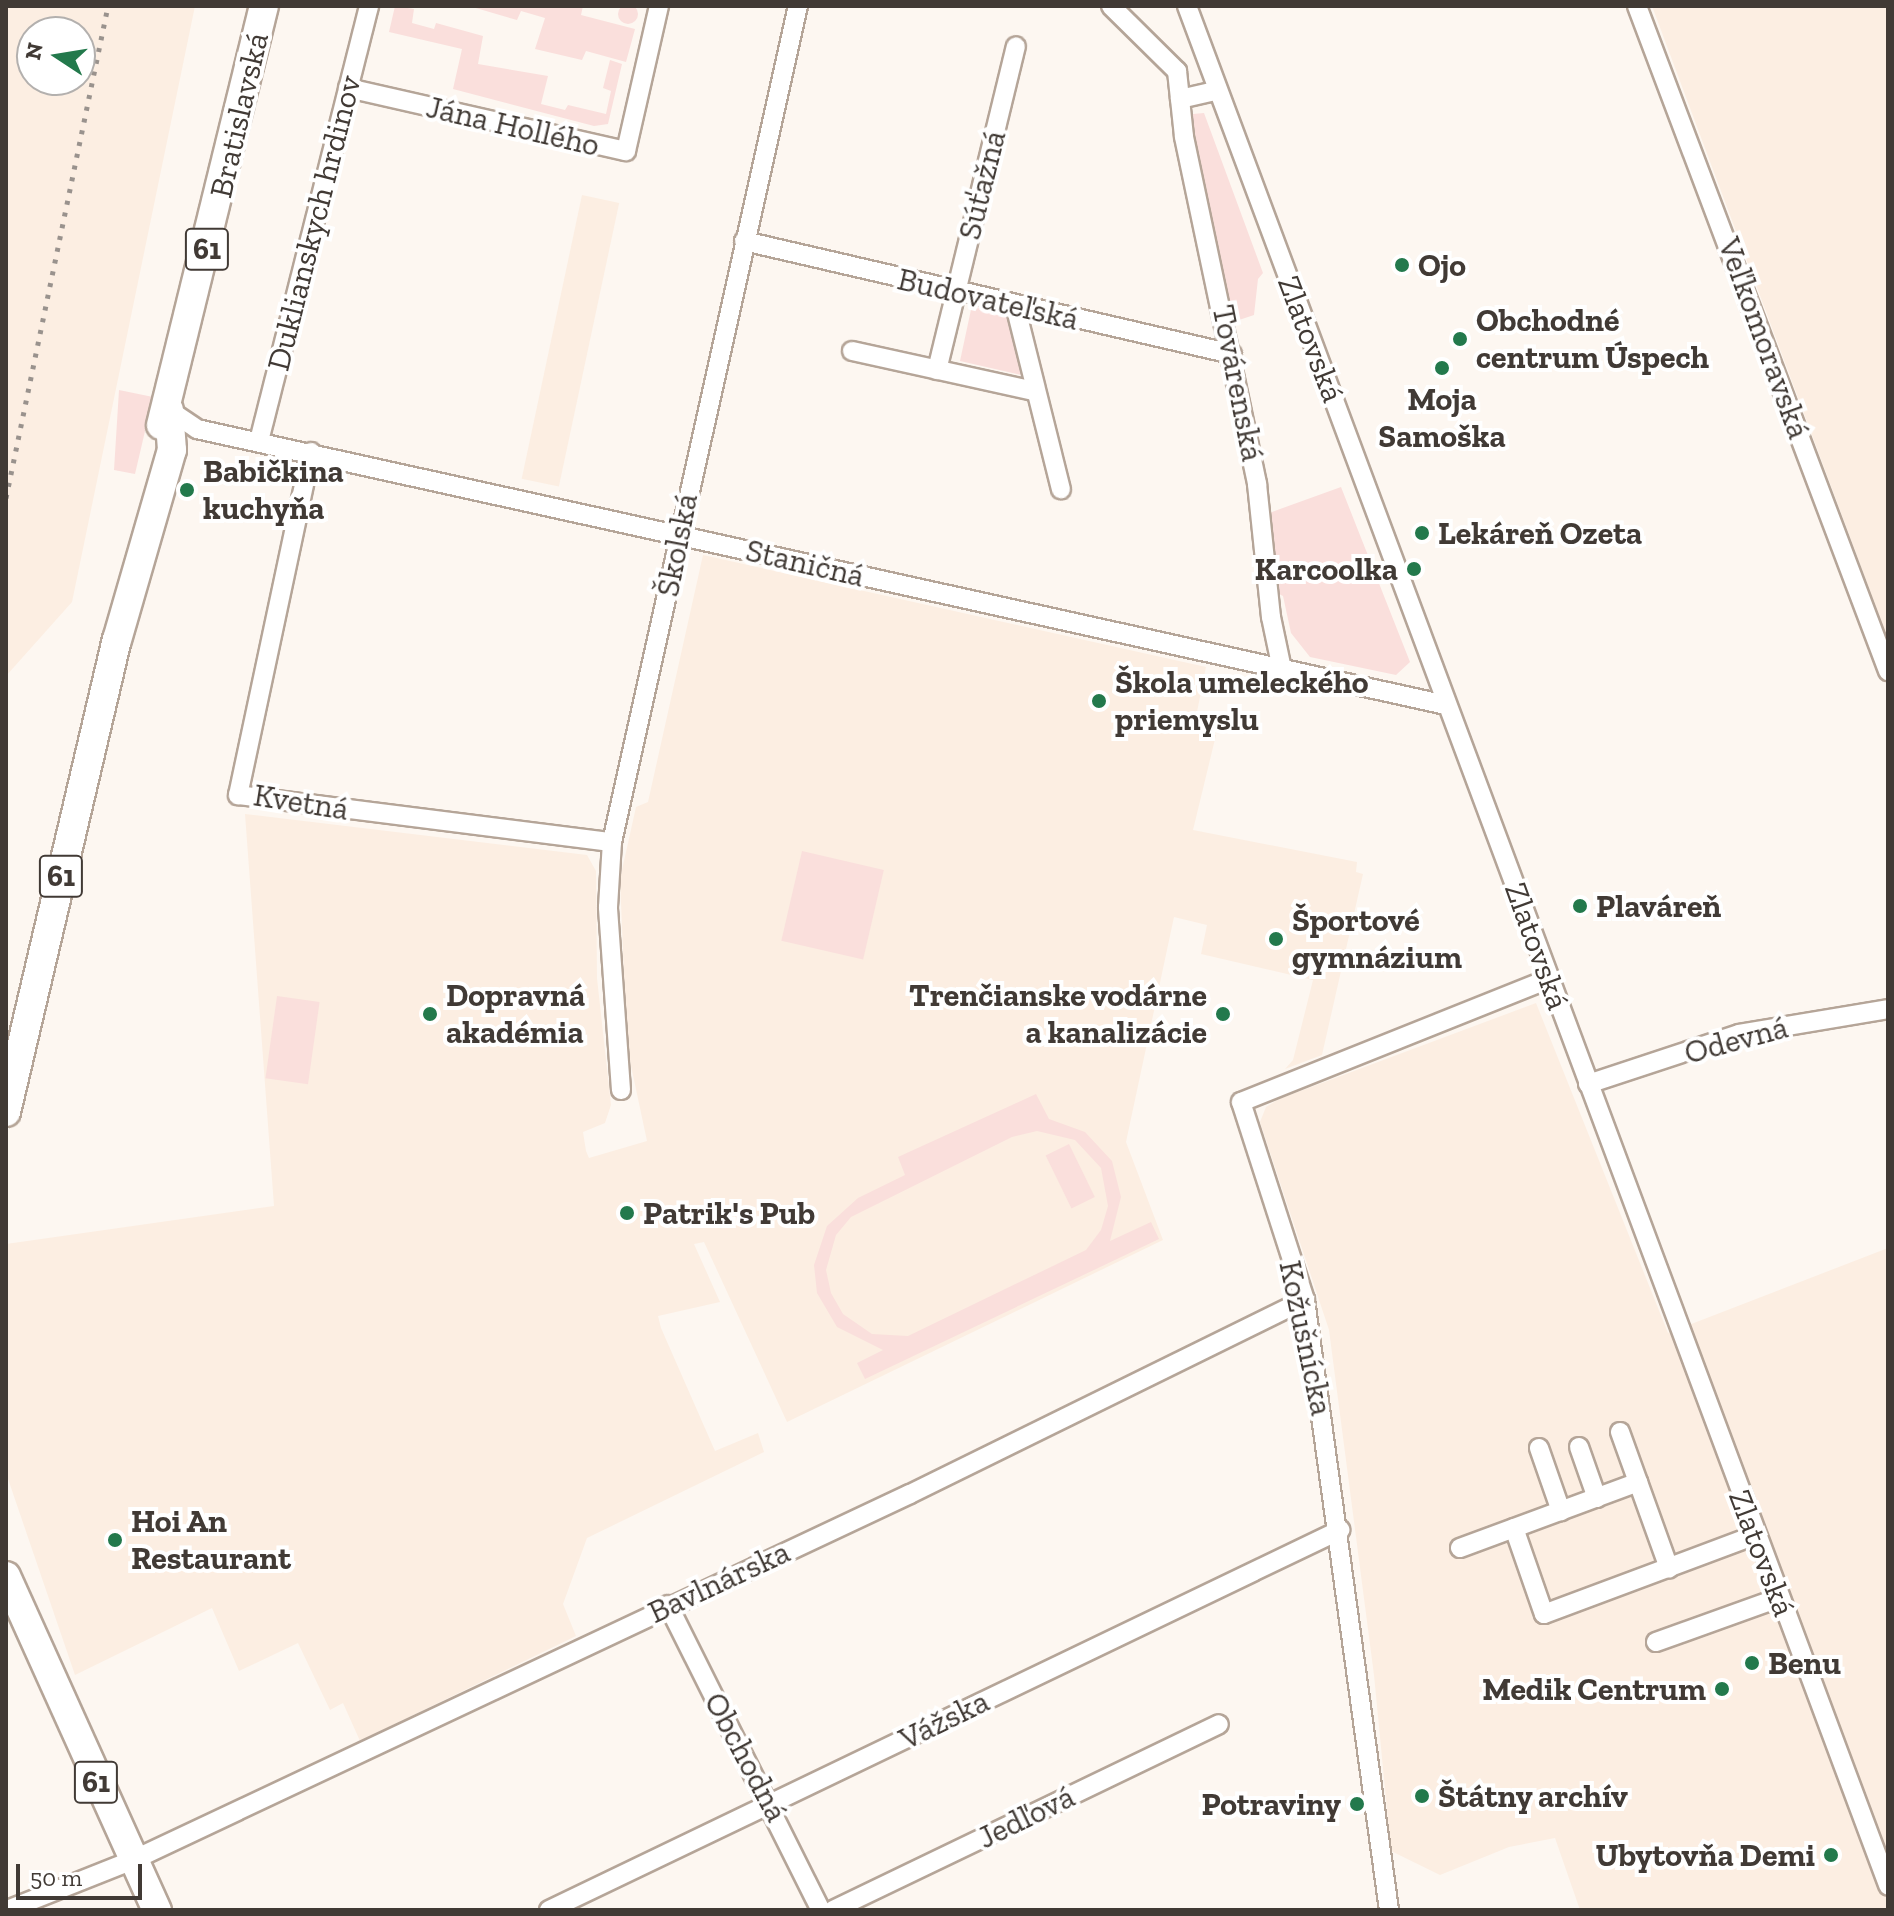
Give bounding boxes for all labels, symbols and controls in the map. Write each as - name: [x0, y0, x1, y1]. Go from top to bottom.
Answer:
- north arrow: [16, 16, 96, 96]
- street label: Bratislavská: [201, 29, 277, 201]
- text: N: [19, 40, 49, 62]
- street label: Duklianskych hrdinov: [259, 71, 369, 375]
- street label: Jána Hollého: [423, 87, 603, 165]
- street label: Súťažná: [950, 126, 1014, 244]
- road number: 61: [183, 223, 231, 275]
- street label: Veľkomoravská: [1710, 232, 1818, 444]
- place label: Ojo: [1418, 246, 1466, 284]
- marker: Ojo: [1393, 256, 1411, 274]
- street label: Budovateľská: [894, 260, 1082, 338]
- street label: Zlatovská: [1269, 270, 1353, 408]
- street label: Továrenská: [1204, 302, 1272, 464]
- place label: Obchodné centrum Úspech: [1476, 302, 1709, 377]
- marker: Obchodné centrum Úspech: [1451, 330, 1469, 348]
- marker: Moja Samoška: [1433, 359, 1451, 377]
- place label: Moja Samoška: [1378, 381, 1506, 456]
- place label: Babičkina kuchyňa: [203, 453, 344, 528]
- marker: Babičkina kuchyňa: [178, 481, 196, 499]
- street label: Školská: [648, 490, 706, 600]
- place label: Lekáreň Ozeta: [1438, 514, 1642, 552]
- marker: Lekáreň Ozeta: [1413, 524, 1431, 542]
- street label: Staničná: [742, 531, 868, 595]
- place label: Karcoolka: [1255, 550, 1398, 588]
- marker: Karcoolka: [1405, 560, 1423, 578]
- place label: Škola umeleckého priemyslu: [1115, 664, 1369, 739]
- marker: Škola umeleckého priemyslu: [1090, 692, 1108, 710]
- street label: Kvetná: [251, 776, 351, 828]
- road number: 61: [37, 850, 85, 902]
- street label: Zlatovská: [1496, 877, 1578, 1015]
- place label: Plaváreň: [1596, 887, 1721, 925]
- marker: Plaváreň: [1571, 897, 1589, 915]
- place label: Športové gymnázium: [1292, 902, 1462, 977]
- marker: Športové gymnázium: [1267, 930, 1285, 948]
- place label: Dopravná akadémia: [446, 977, 585, 1052]
- place label: Trenčianske vodárne a kanalizácie: [908, 977, 1207, 1052]
- marker: Dopravná akadémia: [421, 1005, 439, 1023]
- marker: Trenčianske vodárne a kanalizácie: [1214, 1005, 1232, 1023]
- street label: Odevná: [1680, 1008, 1792, 1072]
- place label: Patrik's Pub: [643, 1194, 815, 1232]
- marker: Patrik's Pub: [618, 1204, 636, 1222]
- street label: Kožušnícka: [1271, 1257, 1341, 1419]
- street label: Zlatovská: [1720, 1484, 1804, 1622]
- place label: Hoi An Restaurant: [131, 1503, 291, 1578]
- marker: Hoi An Restaurant: [106, 1531, 124, 1549]
- street label: Bavlnárska: [642, 1533, 796, 1631]
- place label: Benu: [1768, 1644, 1841, 1682]
- marker: Benu: [1743, 1654, 1761, 1672]
- place label: Medik Centrum: [1482, 1670, 1706, 1708]
- marker: Medik Centrum: [1713, 1680, 1731, 1698]
- street label: Vážska: [893, 1682, 995, 1758]
- street label: Obchodná: [696, 1686, 796, 1828]
- road number: 61: [72, 1756, 120, 1808]
- street label: Jedľová: [971, 1777, 1081, 1857]
- place label: Štátny archív: [1438, 1777, 1629, 1815]
- place label: Potraviny: [1202, 1785, 1341, 1823]
- marker: Štátny archív: [1413, 1787, 1431, 1805]
- marker: Potraviny: [1348, 1795, 1366, 1813]
- place label: Ubytovňa Demi: [1596, 1836, 1815, 1874]
- marker: Ubytovňa Demi: [1822, 1846, 1840, 1864]
- scale bar: [20, 1848, 146, 1898]
- text: 50 m: [30, 1863, 82, 1892]

